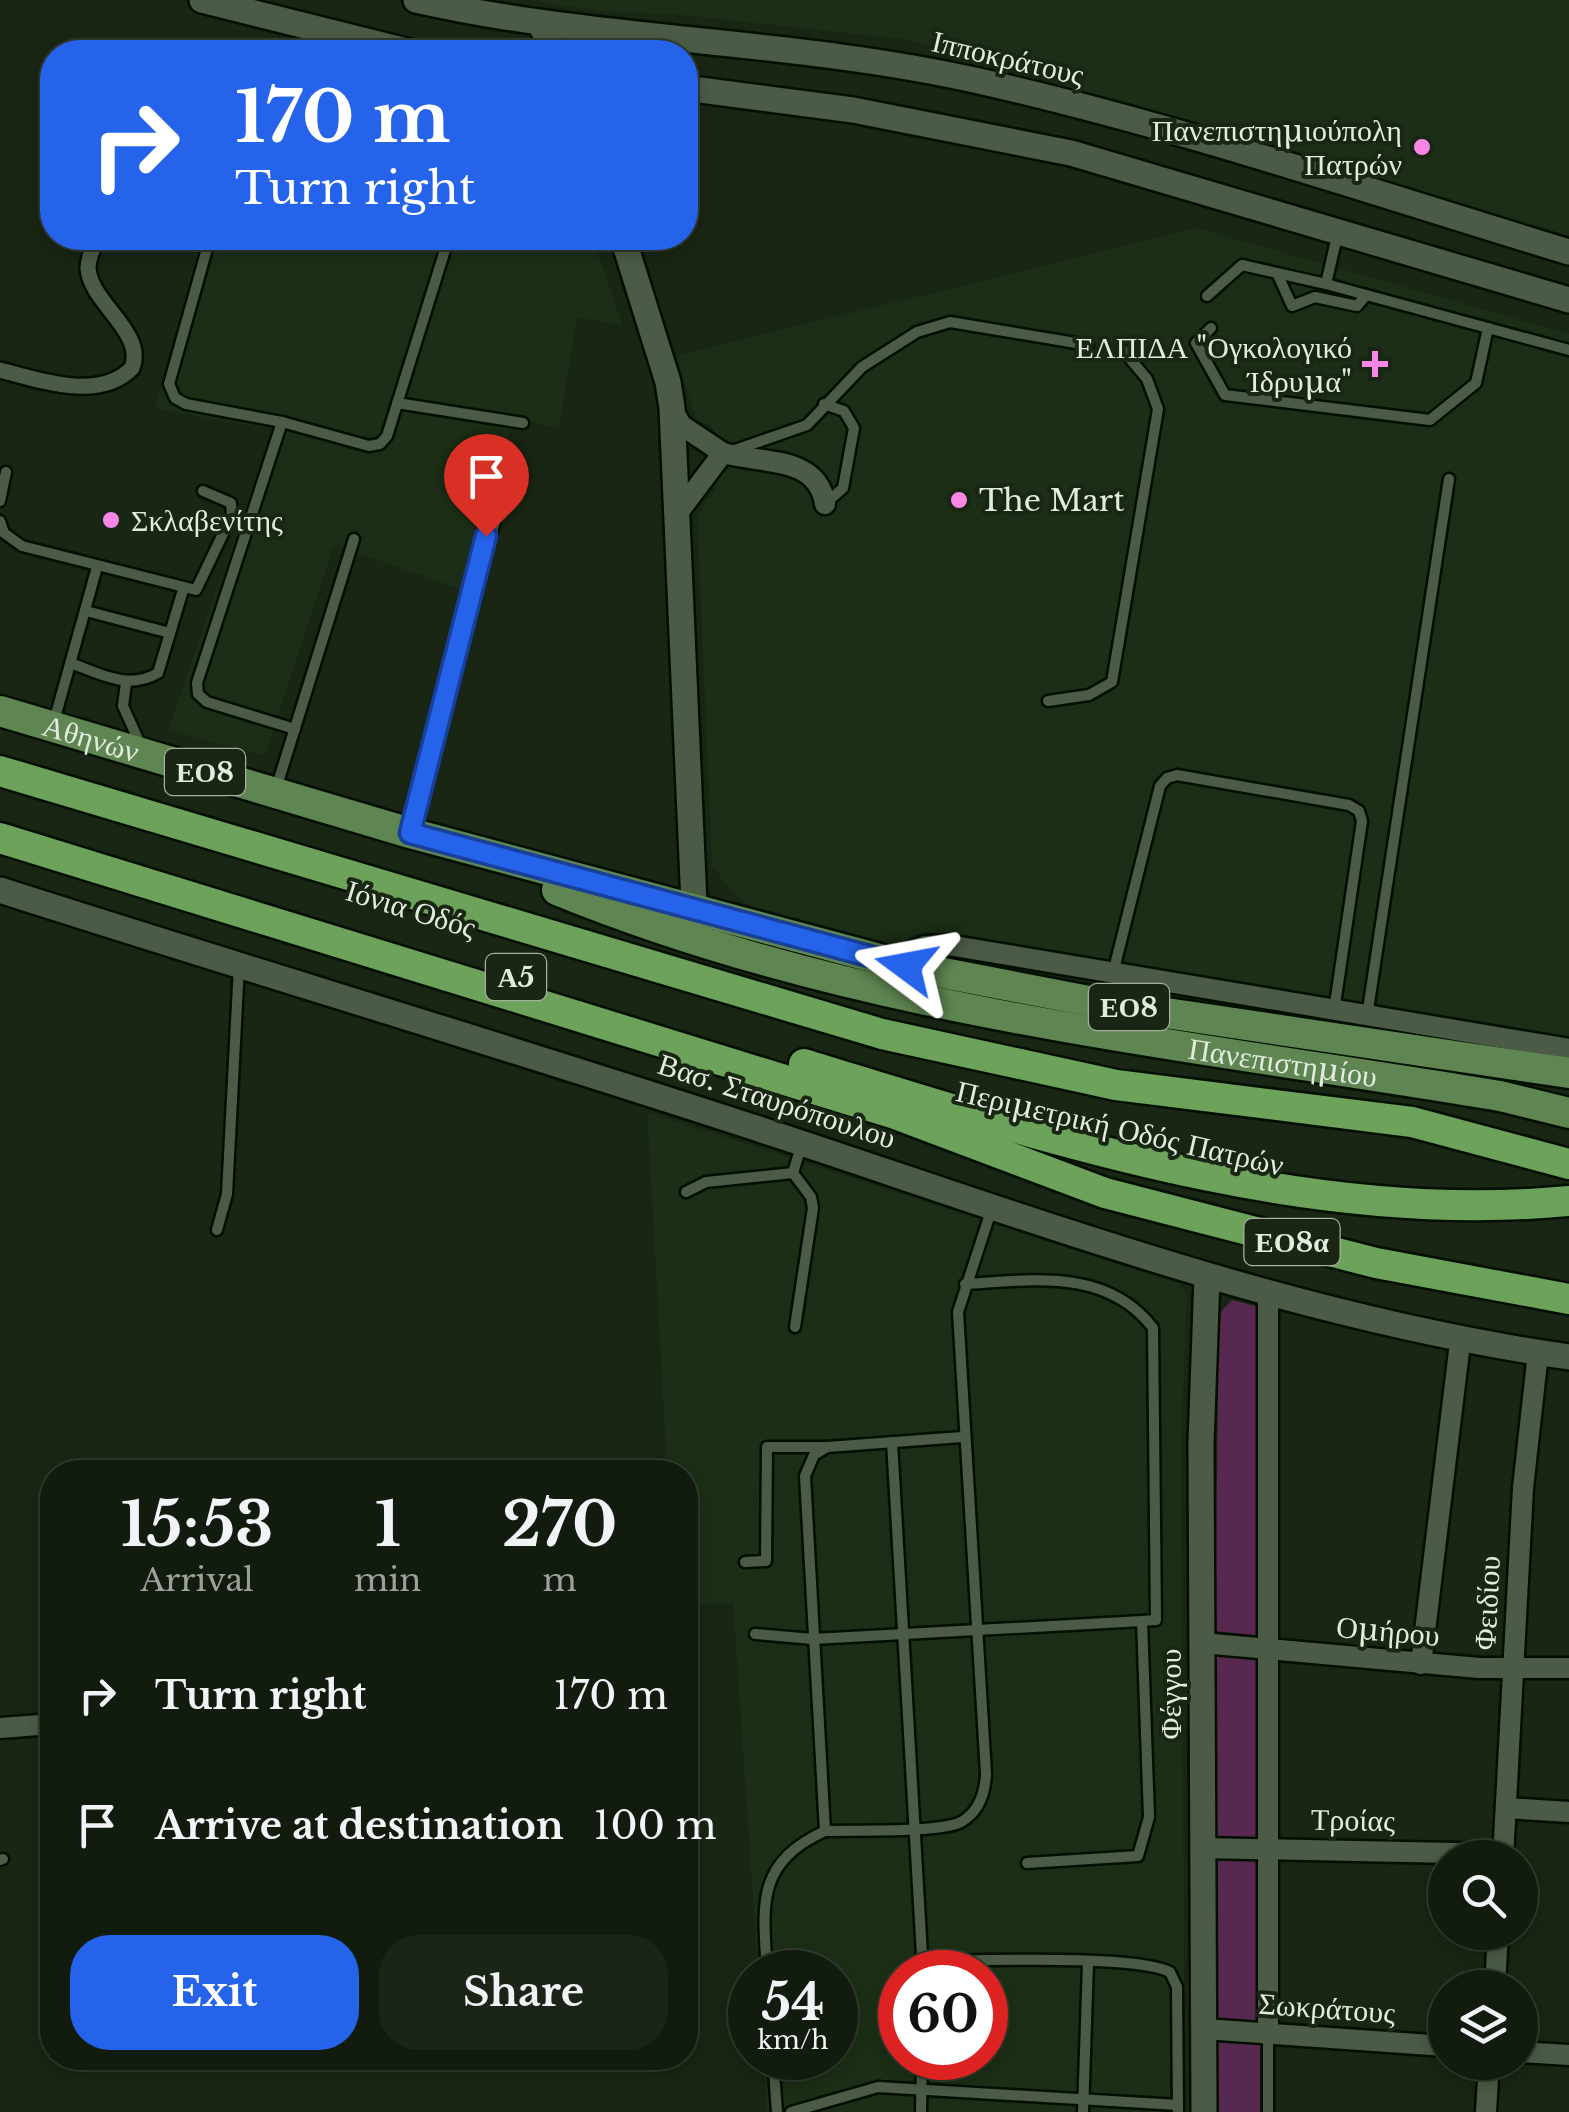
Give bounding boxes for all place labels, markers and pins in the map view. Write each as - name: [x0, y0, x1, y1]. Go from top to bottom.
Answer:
- place label: Πανεπιστημιούπολη Πατρών: [1152, 112, 1402, 183]
- marker: Πανεπιστημιούπολη Πατρών: [1411, 136, 1433, 158]
- place label: ΕΛΠΙΔΑ "Ογκολογικό Ίδρυμα": [1076, 329, 1352, 400]
- marker: ΕΛΠΙΔΑ "Ογκολογικό Ίδρυμα": [1362, 351, 1388, 377]
- pin: [444, 434, 529, 537]
- place label: The Mart: [979, 482, 1125, 519]
- marker: The Mart: [948, 489, 970, 511]
- place label: Σκλαβενίτης: [131, 502, 283, 539]
- marker: Σκλαβενίτης: [100, 509, 122, 531]

